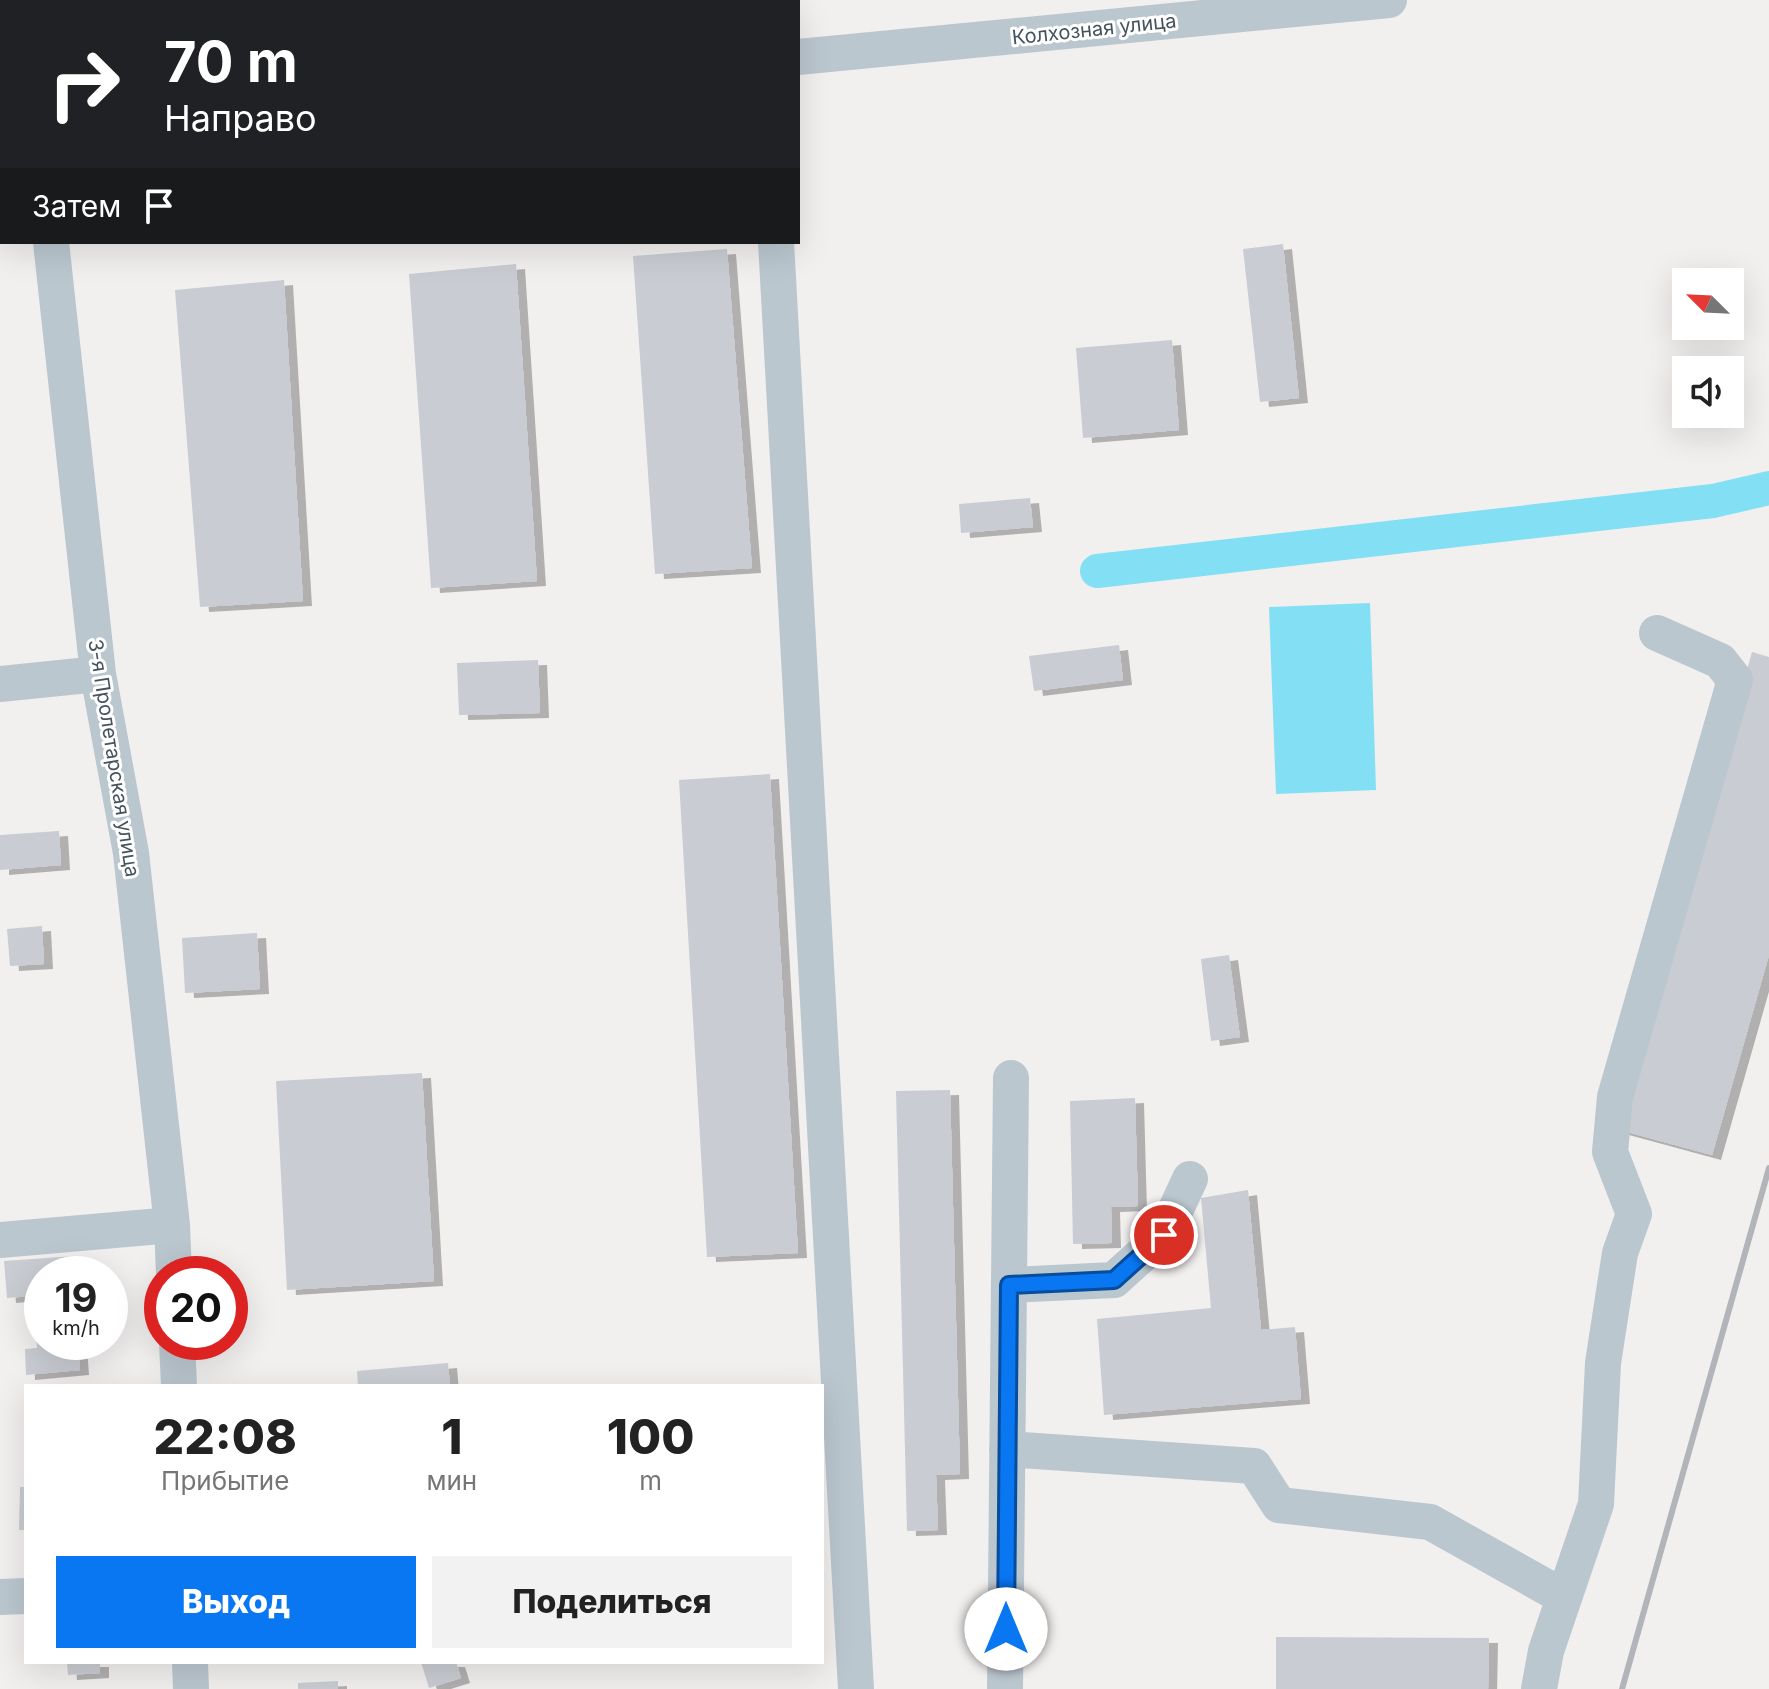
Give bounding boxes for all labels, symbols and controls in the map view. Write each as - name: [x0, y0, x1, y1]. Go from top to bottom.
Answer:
- street label: Колхозная улица: [1011, 8, 1177, 50]
- text: 70 m: [164, 28, 298, 96]
- icon: right: [32, 32, 136, 136]
- text: Направо: [164, 96, 317, 140]
- icon: arrive: [137, 184, 181, 228]
- text: Затем: [32, 188, 121, 224]
- north arrow: [1672, 268, 1744, 340]
- map controls: [1672, 268, 1744, 428]
- button: sound: [1672, 356, 1744, 428]
- street label: 3-я Пролетарская улица: [83, 637, 145, 879]
- pin: [1130, 1201, 1198, 1269]
- icon: arrive: [1142, 1213, 1186, 1257]
- speed limit sign: 20: [144, 1256, 248, 1360]
- text: 19: [54, 1273, 98, 1322]
- text: km/h: [52, 1316, 100, 1340]
- text: 22:08: [154, 1407, 297, 1466]
- text: 1: [441, 1407, 462, 1466]
- text: 100: [607, 1407, 694, 1466]
- text: Прибытие: [161, 1465, 289, 1496]
- text: мин: [426, 1465, 477, 1496]
- text: m: [639, 1465, 662, 1496]
- button: Выход: [56, 1556, 416, 1648]
- button: Поделиться: [432, 1556, 792, 1648]
- position arrow: [964, 1587, 1048, 1671]

